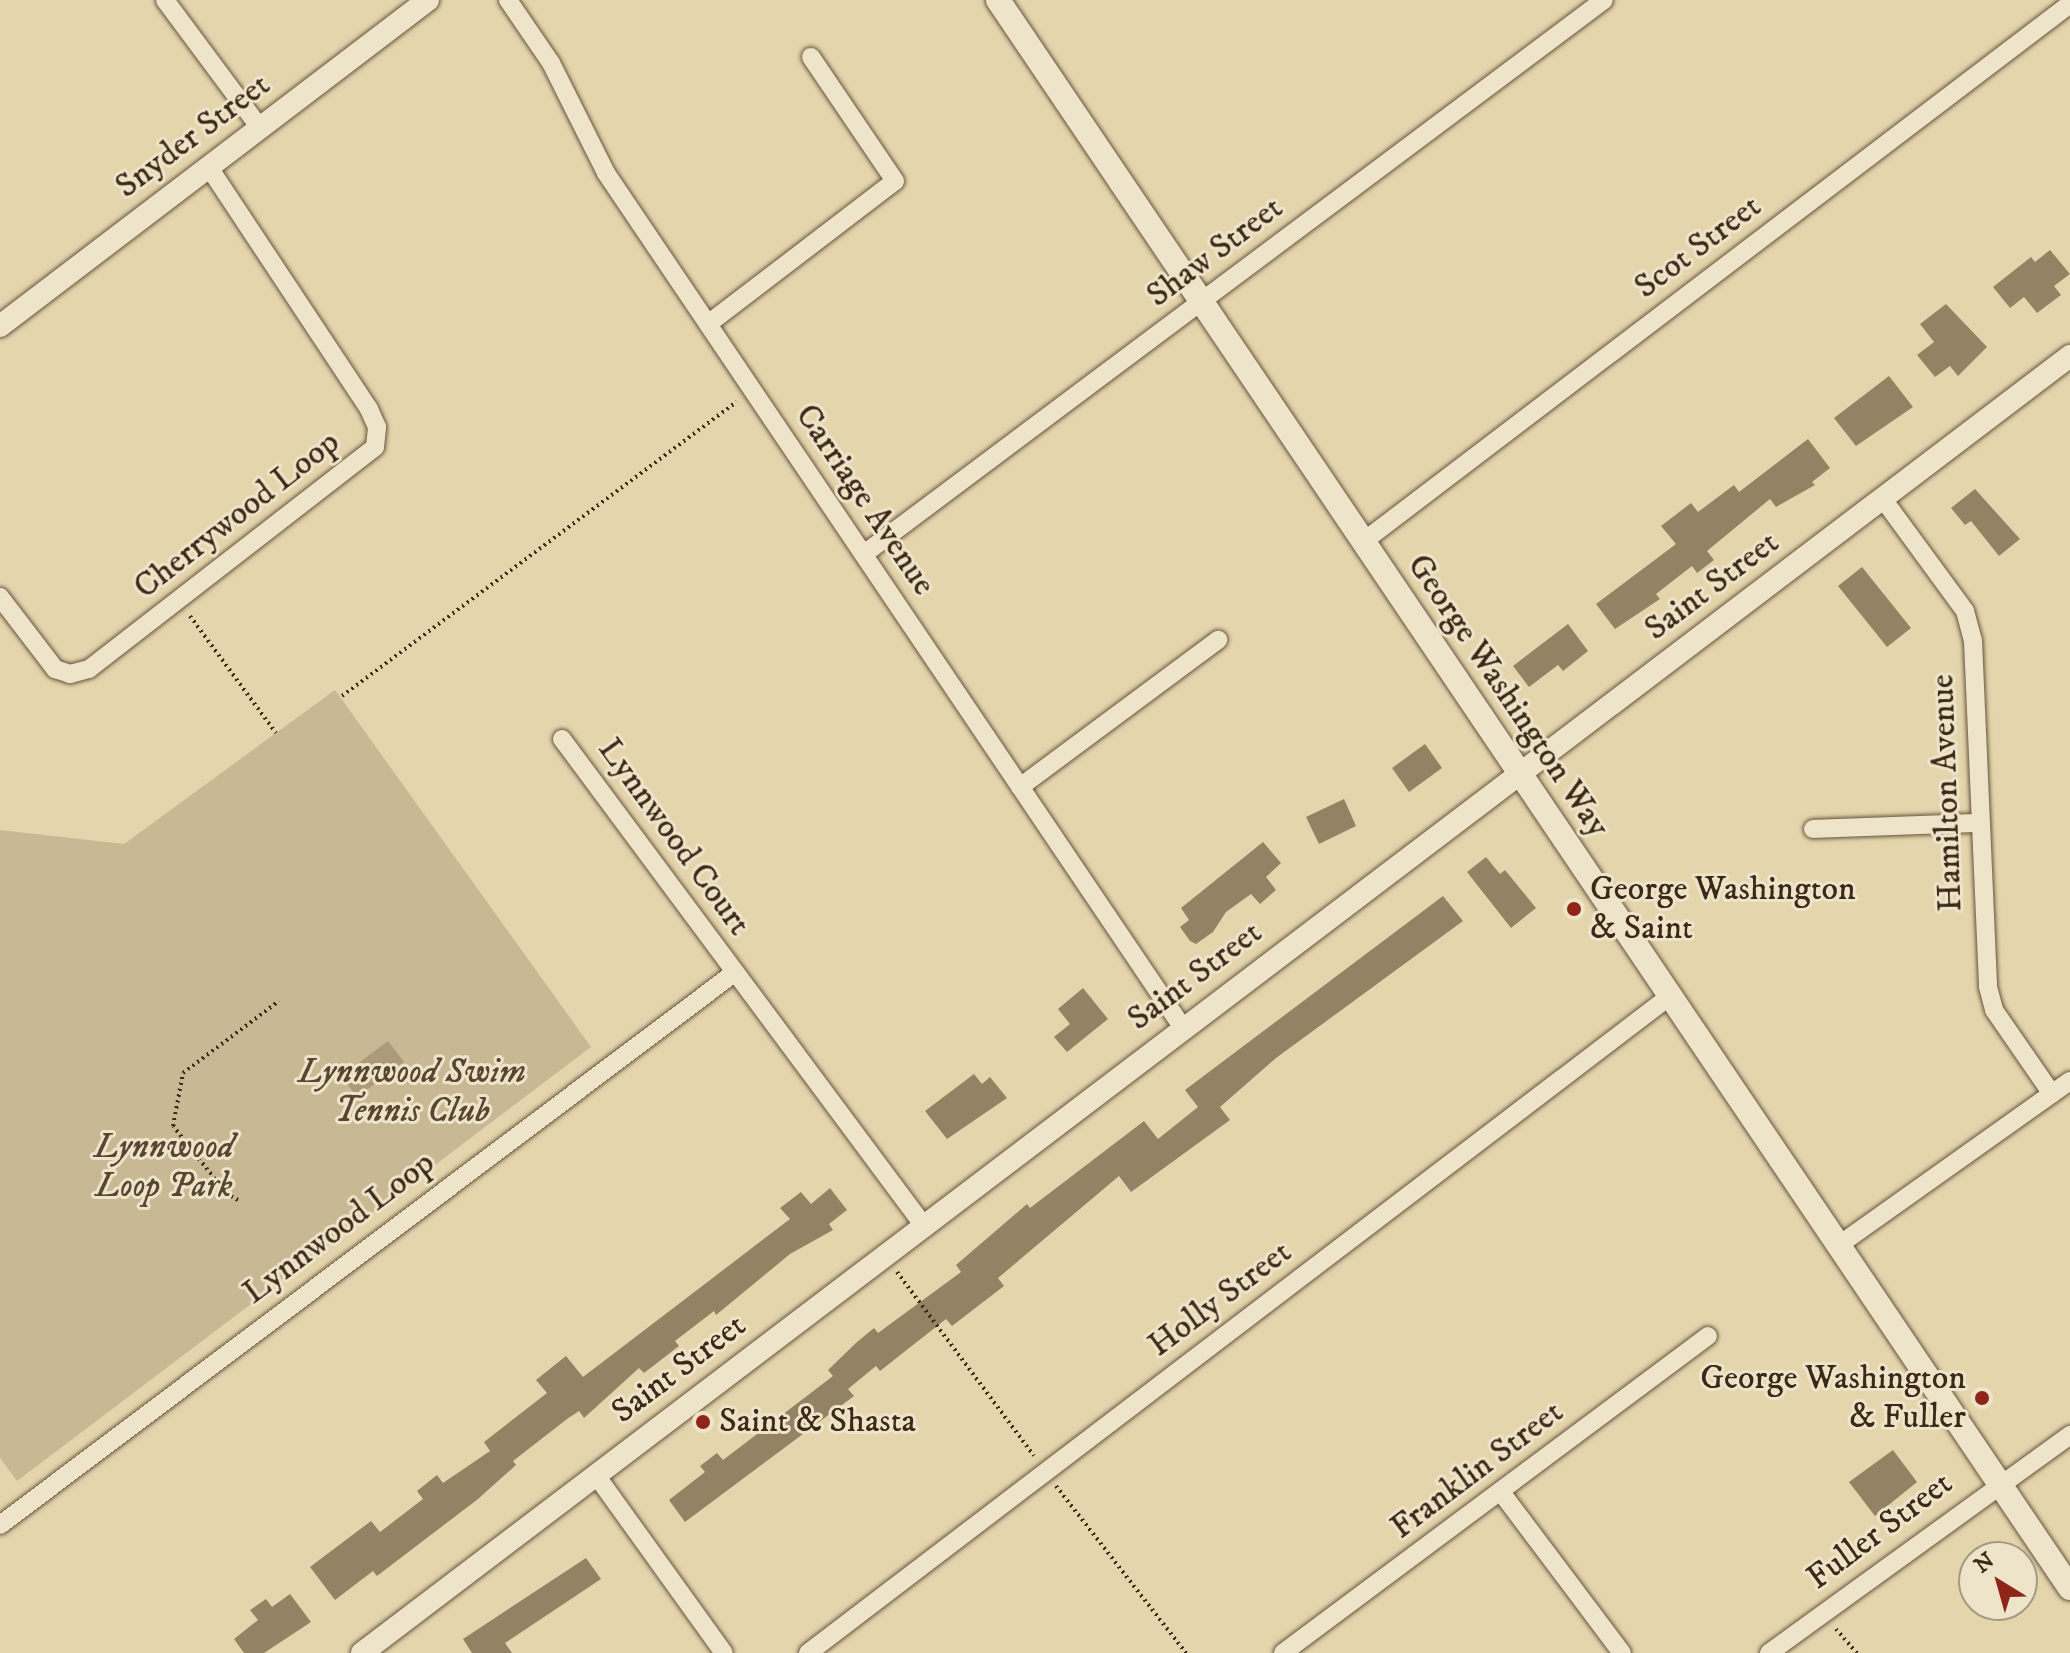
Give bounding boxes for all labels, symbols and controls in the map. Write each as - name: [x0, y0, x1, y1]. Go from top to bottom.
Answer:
- street label: Snyder Street: [108, 65, 278, 207]
- street label: Scot Street: [1627, 186, 1769, 308]
- street label: Shaw Street: [1139, 188, 1291, 316]
- street label: Carriage Avenue: [786, 397, 944, 603]
- street label: Cherrywood Loop: [126, 422, 348, 608]
- street label: Saint Street: [1637, 522, 1787, 650]
- street label: George Washington Way: [1398, 547, 1618, 845]
- street label: Hamilton Avenue: [1922, 673, 1972, 913]
- street label: Lynnwood Court: [589, 730, 759, 944]
- place label: George Washington & Saint: [1590, 869, 1856, 948]
- marker: George Washington & Saint: [1565, 900, 1583, 918]
- street label: Saint Street: [1120, 912, 1270, 1040]
- park label: Lynnwood Swim Tennis Club: [298, 1052, 526, 1132]
- park label: Lynnwood Loop Park: [94, 1127, 234, 1206]
- street label: Lynnwood Loop: [235, 1143, 443, 1313]
- street label: Holly Street: [1141, 1232, 1299, 1366]
- street label: Saint Street: [604, 1305, 754, 1433]
- place label: George Washington & Fuller: [1700, 1358, 1966, 1438]
- marker: George Washington & Fuller: [1973, 1389, 1991, 1407]
- street label: Franklin Street: [1383, 1392, 1571, 1548]
- place label: Saint & Shasta: [719, 1402, 916, 1442]
- marker: Saint & Shasta: [694, 1413, 712, 1431]
- street label: Fuller Street: [1799, 1463, 1961, 1599]
- north arrow: [1958, 1541, 2038, 1621]
- text: N: [1969, 1547, 2000, 1579]

